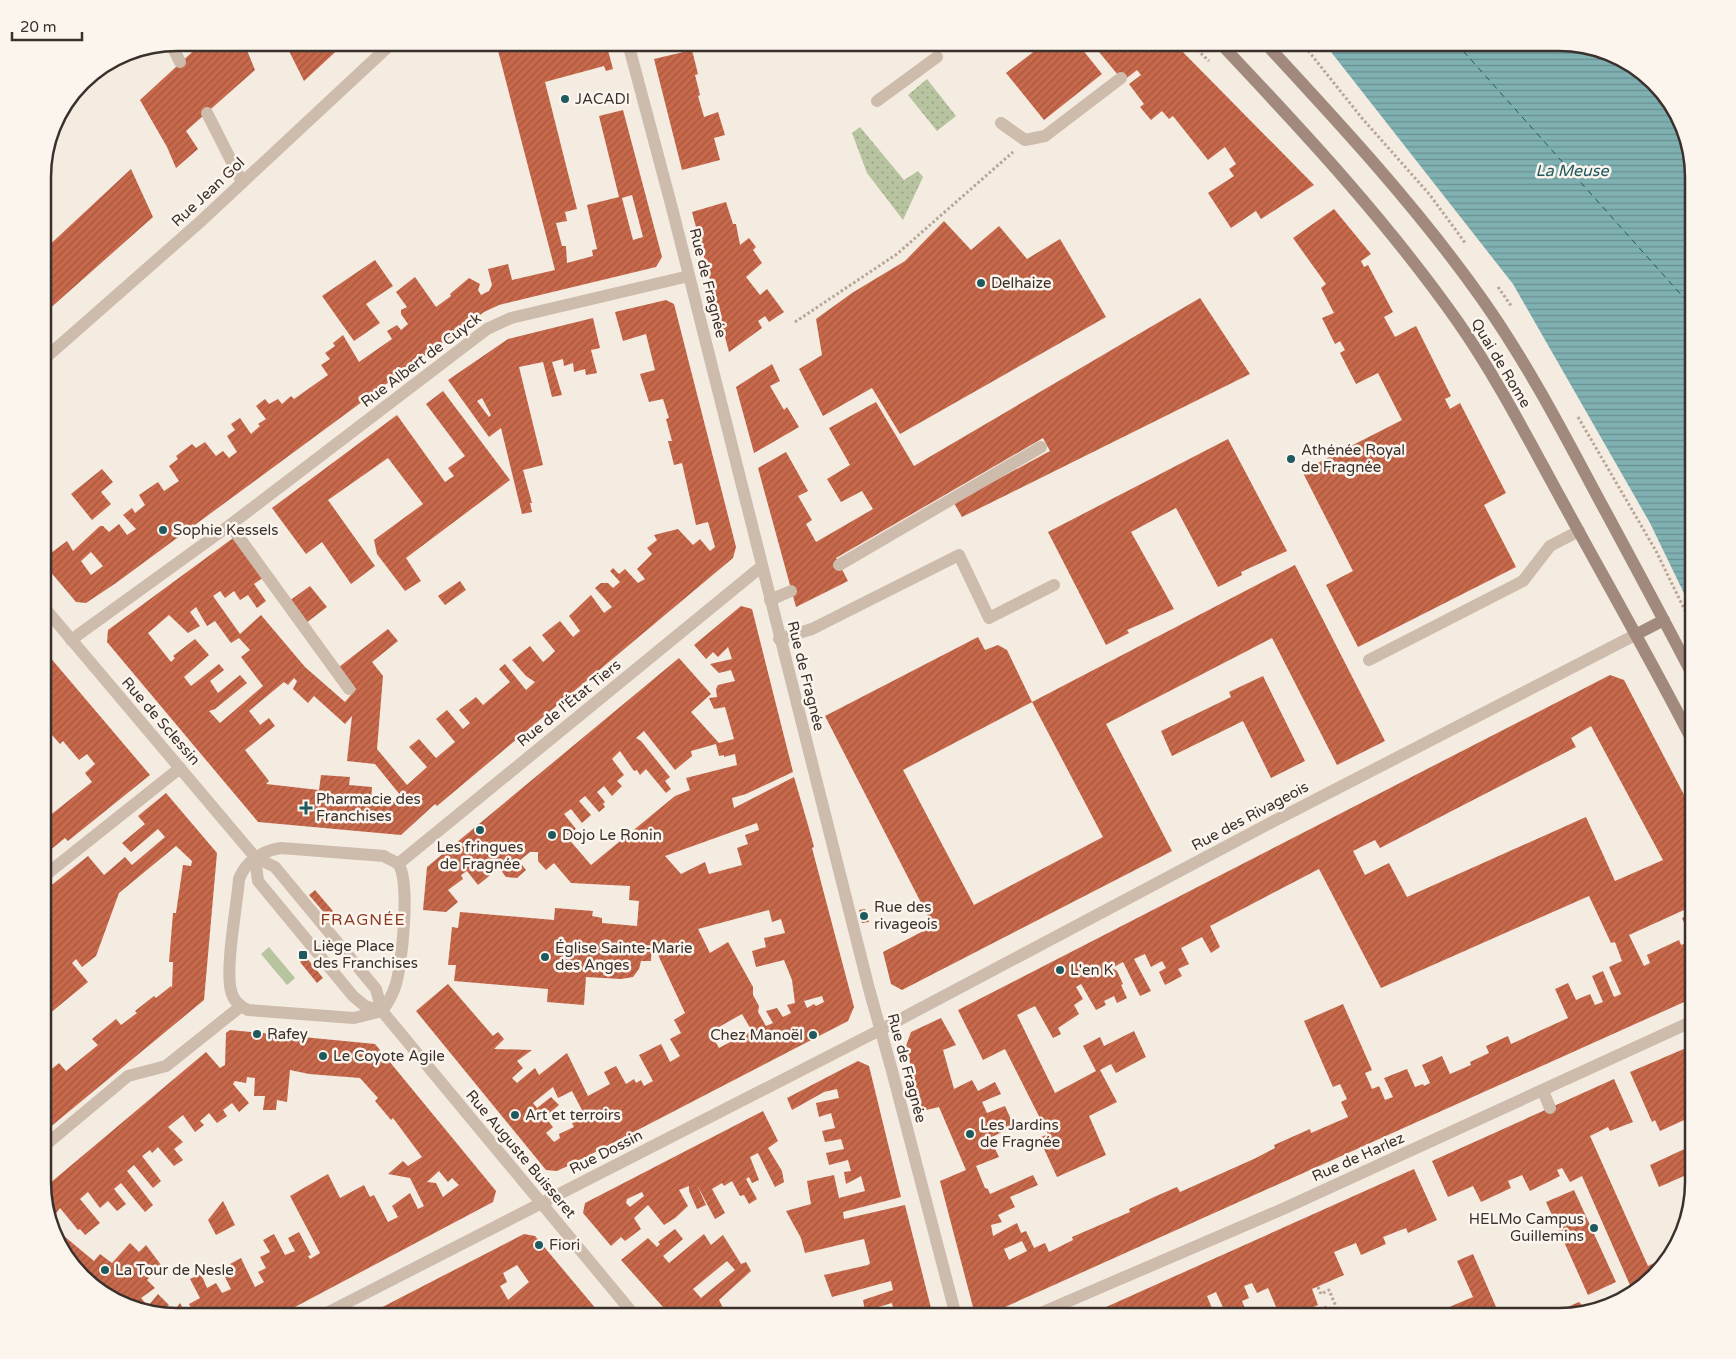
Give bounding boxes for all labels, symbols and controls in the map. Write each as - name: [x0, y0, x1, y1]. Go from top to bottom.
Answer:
- scale bar: [12, 10, 82, 42]
- text: 20 m: [20, 18, 57, 36]
- place label: JACADI: [575, 90, 630, 108]
- marker: JACADI: [559, 93, 571, 105]
- street label: Rue Jean Gol: [168, 154, 248, 230]
- water label: La Meuse: [1535, 161, 1610, 181]
- street label: Rue de Fragnée: [686, 226, 730, 340]
- place label: Delhaize: [991, 274, 1051, 292]
- marker: Delhaize: [975, 277, 987, 289]
- street label: Rue Albert de Cuyck: [357, 309, 485, 411]
- street label: Quai de Rome: [1467, 315, 1535, 411]
- place label: Athénée Royal de Fragnée: [1301, 441, 1405, 476]
- marker: Athénée Royal de Fragnée: [1285, 453, 1297, 465]
- place label: Sophie Kessels: [173, 521, 278, 539]
- marker: Sophie Kessels: [157, 524, 169, 536]
- street label: Rue de Fragnée: [784, 619, 828, 733]
- street label: Rue de l'État Tiers: [514, 656, 624, 750]
- street label: Rue de Sclessin: [118, 673, 204, 769]
- street label: Rue des Rivageois: [1188, 778, 1312, 854]
- place label: Pharmacie des Franchises: [316, 790, 421, 825]
- marker: Pharmacie des Franchises: [300, 802, 312, 814]
- marker: Les fringues de Fragnée: [474, 824, 486, 836]
- place label: Dojo Le Ronin: [562, 826, 662, 844]
- marker: Dojo Le Ronin: [546, 829, 558, 841]
- place label: Les fringues de Fragnée: [437, 838, 523, 873]
- place label: Rue des rivageois: [874, 898, 938, 933]
- district label: FRAGNÉE: [320, 910, 406, 930]
- marker: Rue des rivageois: [858, 910, 870, 922]
- place label: Liège Place des Franchises: [313, 937, 418, 972]
- place label: Église Sainte-Marie des Anges: [555, 939, 692, 974]
- marker: Liège Place des Franchises: [297, 949, 309, 961]
- marker: Église Sainte-Marie des Anges: [539, 951, 551, 963]
- place label: L'en K: [1070, 961, 1114, 979]
- marker: L'en K: [1054, 964, 1066, 976]
- street label: Rue de Fragnée: [884, 1011, 930, 1125]
- place label: Rafey: [267, 1025, 308, 1043]
- place label: Chez Manoël: [710, 1026, 803, 1044]
- marker: Rafey: [251, 1028, 263, 1040]
- marker: Chez Manoël: [807, 1029, 819, 1041]
- place label: Le Coyote Agile: [333, 1047, 445, 1065]
- marker: Le Coyote Agile: [317, 1050, 329, 1062]
- street label: Rue Auguste Buisseret: [462, 1086, 580, 1222]
- place label: Art et terroirs: [525, 1106, 621, 1124]
- marker: Art et terroirs: [509, 1109, 521, 1121]
- place label: Les Jardins de Fragnée: [980, 1116, 1060, 1151]
- street label: Rue Dossin: [566, 1126, 646, 1178]
- marker: Les Jardins de Fragnée: [964, 1128, 976, 1140]
- street label: Rue de Harlez: [1309, 1129, 1407, 1185]
- place label: HELMo Campus Guillemins: [1469, 1210, 1584, 1245]
- marker: HELMo Campus Guillemins: [1588, 1222, 1600, 1234]
- place label: Fiori: [549, 1236, 580, 1254]
- marker: Fiori: [533, 1239, 545, 1251]
- place label: La Tour de Nesle: [115, 1261, 234, 1279]
- marker: La Tour de Nesle: [99, 1264, 111, 1276]

